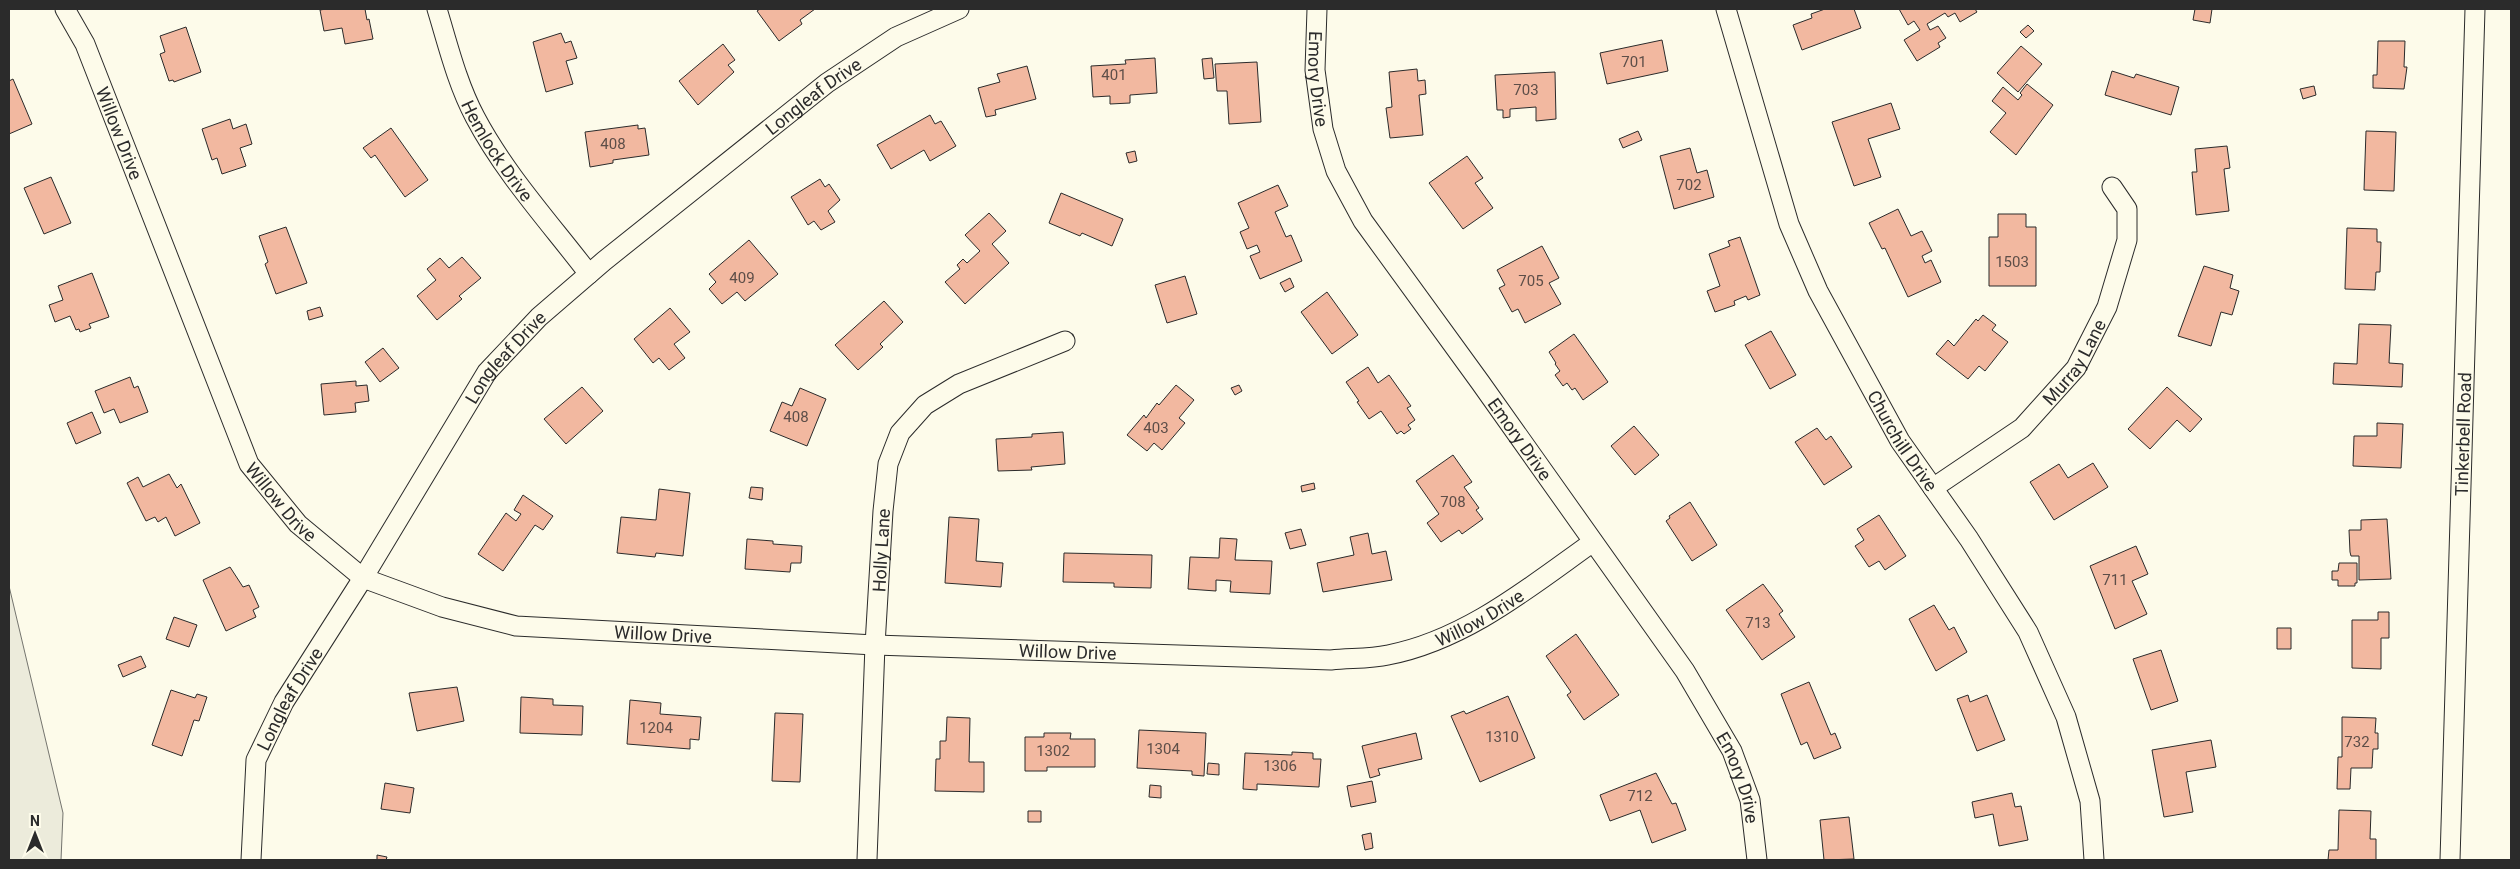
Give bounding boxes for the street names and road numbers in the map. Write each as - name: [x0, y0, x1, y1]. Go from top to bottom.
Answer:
- street label: Emory Drive: [1304, 31, 1333, 128]
- street label: Longleaf Drive: [761, 53, 865, 139]
- street label: Willow Drive: [92, 84, 147, 183]
- street label: Hemlock Drive: [458, 96, 538, 205]
- street label: Longleaf Drive: [460, 306, 549, 407]
- street label: Murray Lane: [2038, 316, 2110, 409]
- street label: Tinkerbell Road: [2450, 372, 2475, 496]
- street label: Churchill Drive: [1864, 386, 1942, 495]
- street label: Emory Drive: [1484, 394, 1557, 484]
- street label: Willow Drive: [241, 458, 321, 546]
- street label: Holly Lane: [868, 508, 894, 593]
- street label: Willow Drive: [1432, 584, 1527, 650]
- street label: Willow Drive: [614, 621, 713, 647]
- street label: Willow Drive: [1018, 639, 1117, 663]
- street label: Longleaf Drive: [252, 643, 327, 753]
- street label: Emory Drive: [1713, 728, 1763, 824]

